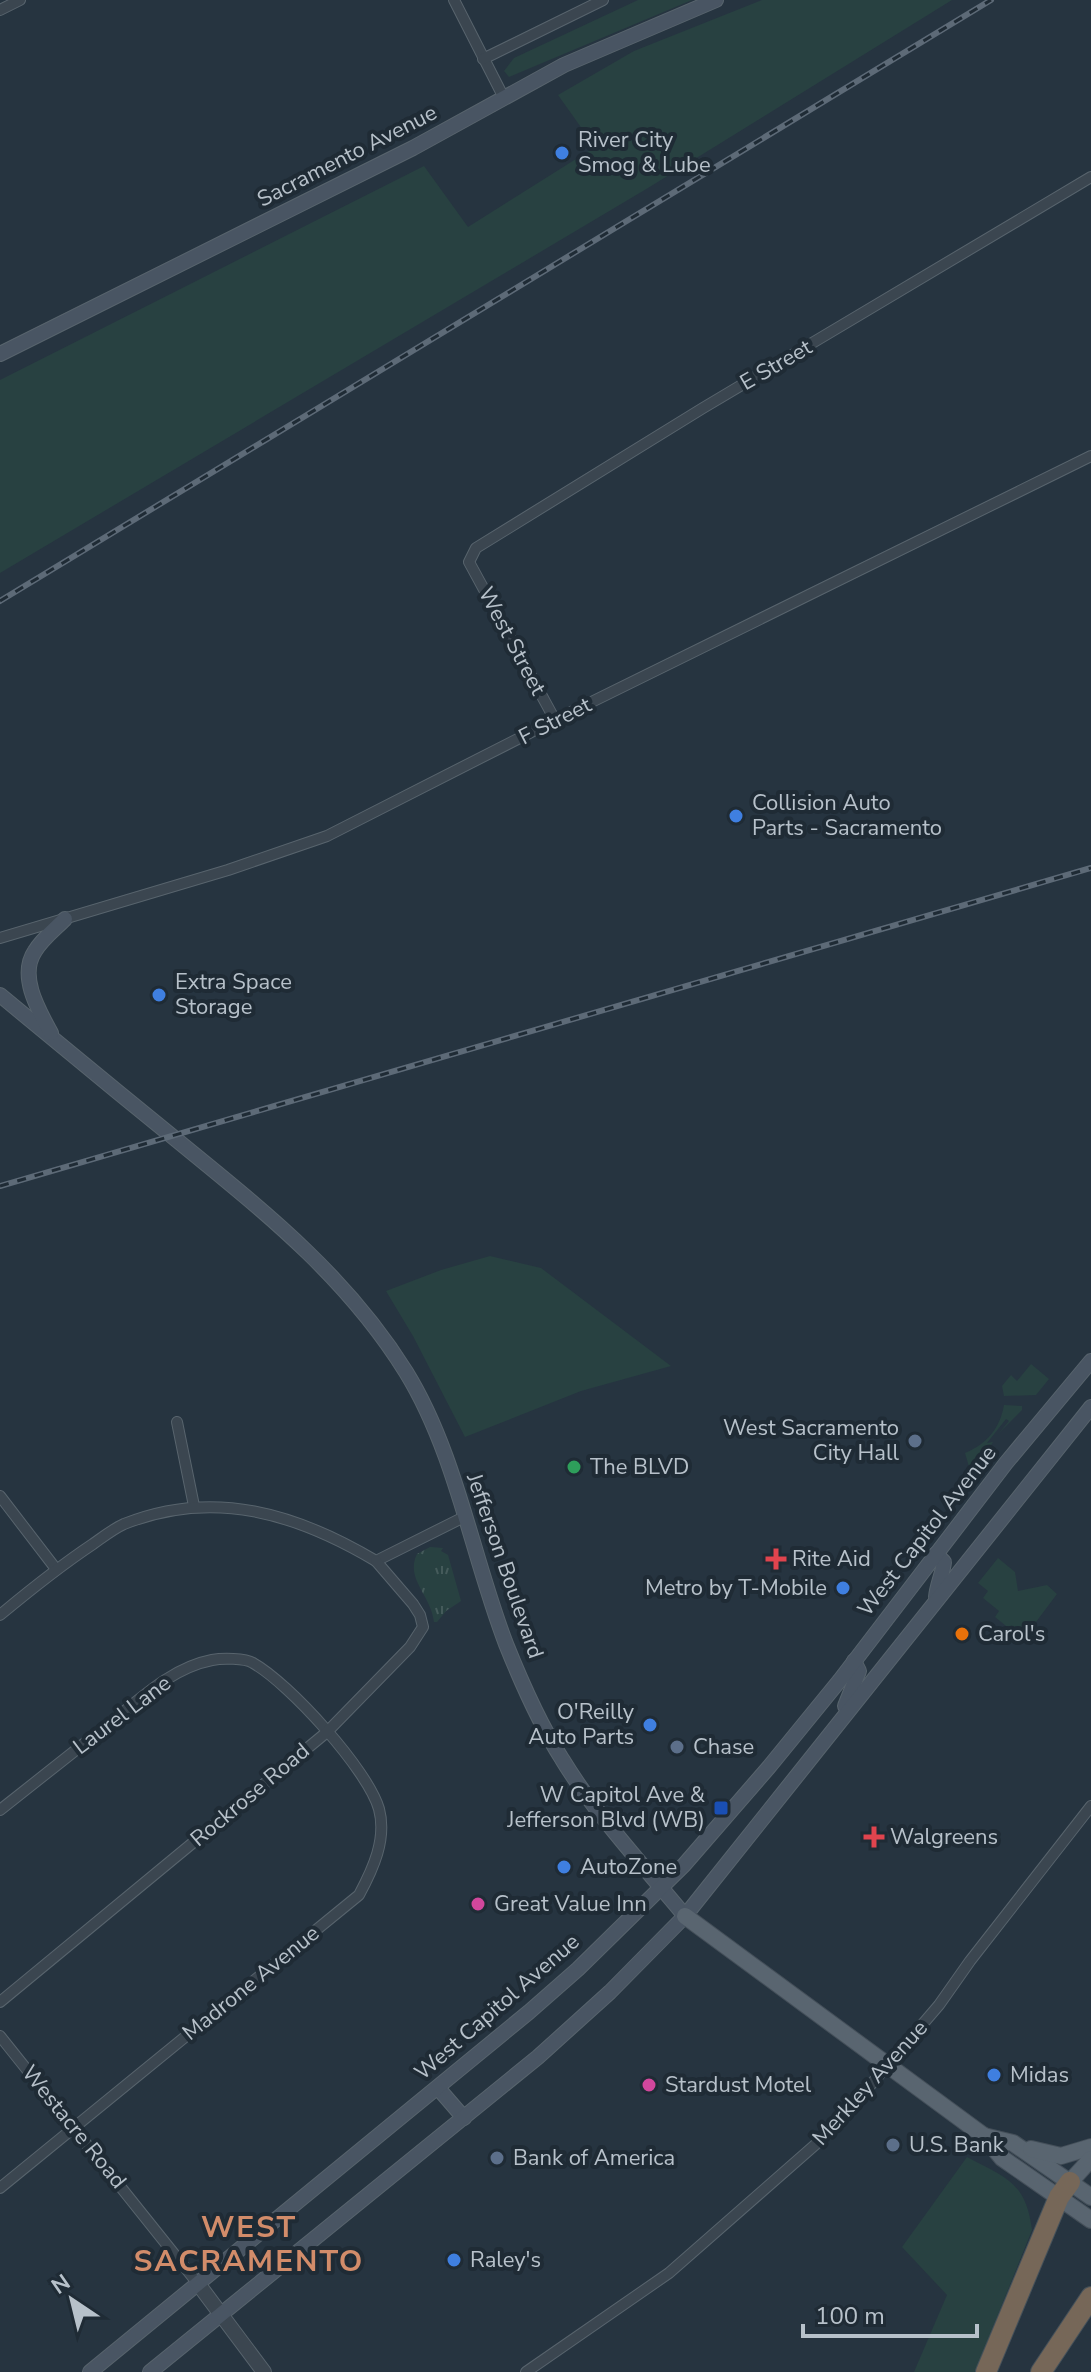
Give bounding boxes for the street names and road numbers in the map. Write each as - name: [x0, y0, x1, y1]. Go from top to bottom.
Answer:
- street label: Sacramento Avenue: [252, 98, 442, 214]
- street label: E Street: [735, 332, 818, 398]
- street label: West Street: [471, 582, 553, 701]
- street label: F Street: [514, 690, 597, 752]
- street label: West Capitol Avenue: [851, 1439, 1003, 1623]
- street label: Jefferson Boulevard: [459, 1468, 551, 1663]
- street label: Laurel Lane: [67, 1668, 177, 1762]
- street label: Rockrose Road: [184, 1736, 316, 1854]
- street label: Madrone Avenue: [176, 1918, 326, 2048]
- street label: West Capitol Avenue: [408, 1927, 586, 2087]
- street label: Merkley Avenue: [806, 2014, 934, 2152]
- street label: Westacre Road: [15, 2059, 133, 2195]

